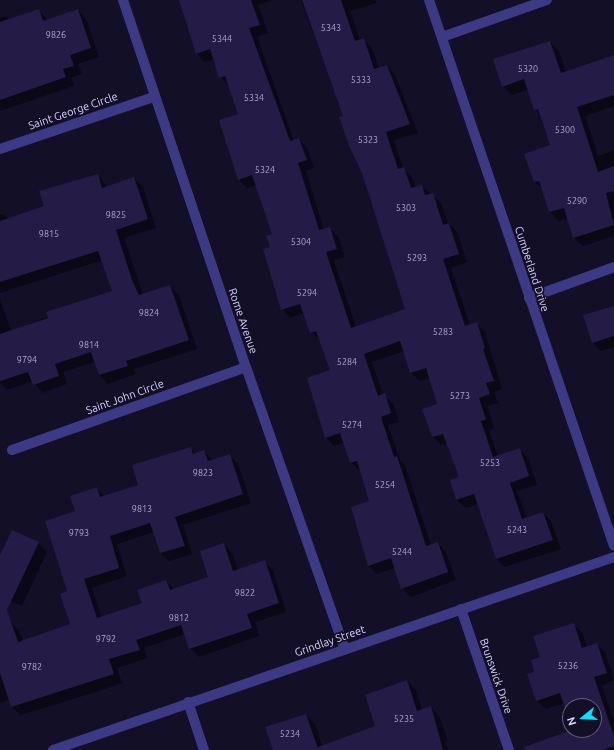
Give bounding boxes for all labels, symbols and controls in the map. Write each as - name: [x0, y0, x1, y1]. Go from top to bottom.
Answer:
- house number: 5343: [321, 23, 341, 33]
- house number: 9826: [46, 30, 66, 40]
- house number: 5344: [212, 34, 232, 44]
- house number: 5320: [518, 64, 538, 74]
- house number: 5333: [351, 75, 371, 85]
- street label: Saint George Circle: [27, 89, 119, 133]
- house number: 5334: [244, 93, 264, 103]
- house number: 5300: [555, 125, 575, 135]
- house number: 5323: [358, 135, 378, 145]
- house number: 5324: [255, 165, 275, 175]
- house number: 5290: [567, 196, 587, 206]
- house number: 5303: [396, 203, 416, 213]
- house number: 9825: [106, 210, 126, 220]
- street label: Cumberland Drive: [512, 225, 552, 313]
- house number: 9815: [39, 229, 59, 239]
- house number: 5304: [291, 237, 311, 247]
- house number: 5293: [407, 253, 427, 263]
- street label: Rome Avenue: [226, 287, 260, 355]
- house number: 5294: [297, 288, 317, 298]
- house number: 9824: [139, 308, 159, 318]
- house number: 5283: [433, 327, 453, 337]
- house number: 9814: [79, 340, 99, 350]
- house number: 9794: [17, 355, 37, 365]
- house number: 5284: [337, 357, 357, 367]
- street label: Saint John Circle: [84, 377, 166, 417]
- house number: 5273: [450, 391, 470, 401]
- house number: 5274: [342, 420, 362, 430]
- house number: 5253: [480, 458, 500, 468]
- house number: 9823: [193, 468, 213, 478]
- house number: 5254: [375, 480, 395, 490]
- house number: 9813: [132, 504, 152, 514]
- house number: 5243: [507, 525, 527, 535]
- house number: 9793: [69, 528, 89, 538]
- house number: 5244: [392, 547, 412, 557]
- house number: 9822: [235, 588, 255, 598]
- house number: 9812: [169, 613, 189, 623]
- street label: Grindlay Street: [293, 623, 367, 659]
- house number: 9792: [96, 634, 116, 644]
- street label: Brunswick Drive: [477, 637, 515, 715]
- house number: 5236: [558, 661, 578, 671]
- house number: 9782: [22, 662, 42, 672]
- north arrow: [562, 698, 602, 738]
- house number: 5235: [394, 714, 414, 724]
- text: N: [565, 716, 579, 727]
- house number: 5234: [280, 729, 300, 739]

